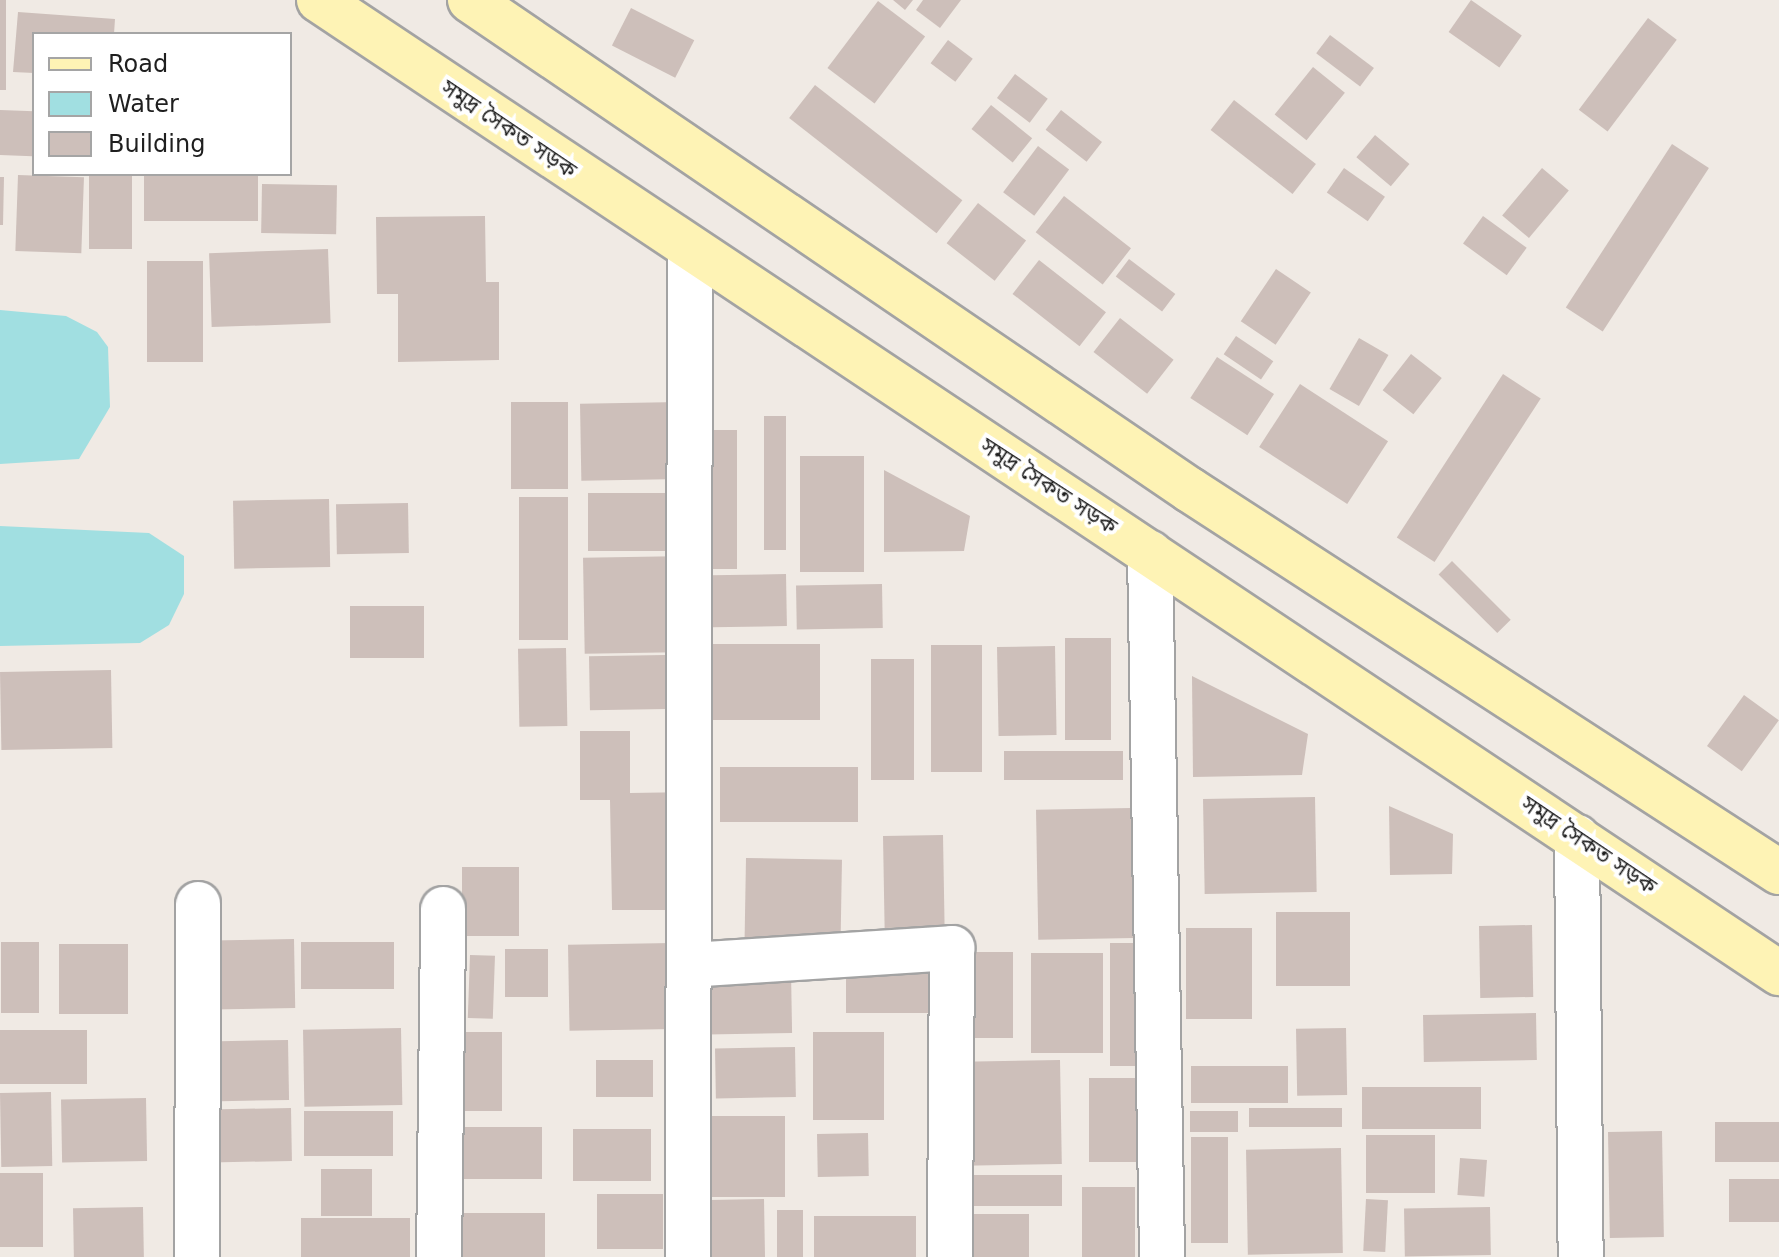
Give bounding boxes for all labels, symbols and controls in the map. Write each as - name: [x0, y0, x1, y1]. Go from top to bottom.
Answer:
- legend: [32, 32, 292, 176]
- text: Road: [108, 50, 168, 78]
- street label: সমুদ্র সৈকত সড়ক: [437, 74, 581, 184]
- text: Water: [108, 90, 179, 118]
- text: Building: [108, 130, 205, 158]
- street label: সমুদ্র সৈকত সড়ক: [976, 432, 1122, 540]
- street label: সমুদ্র সৈকত সড়ক: [1517, 790, 1661, 900]

